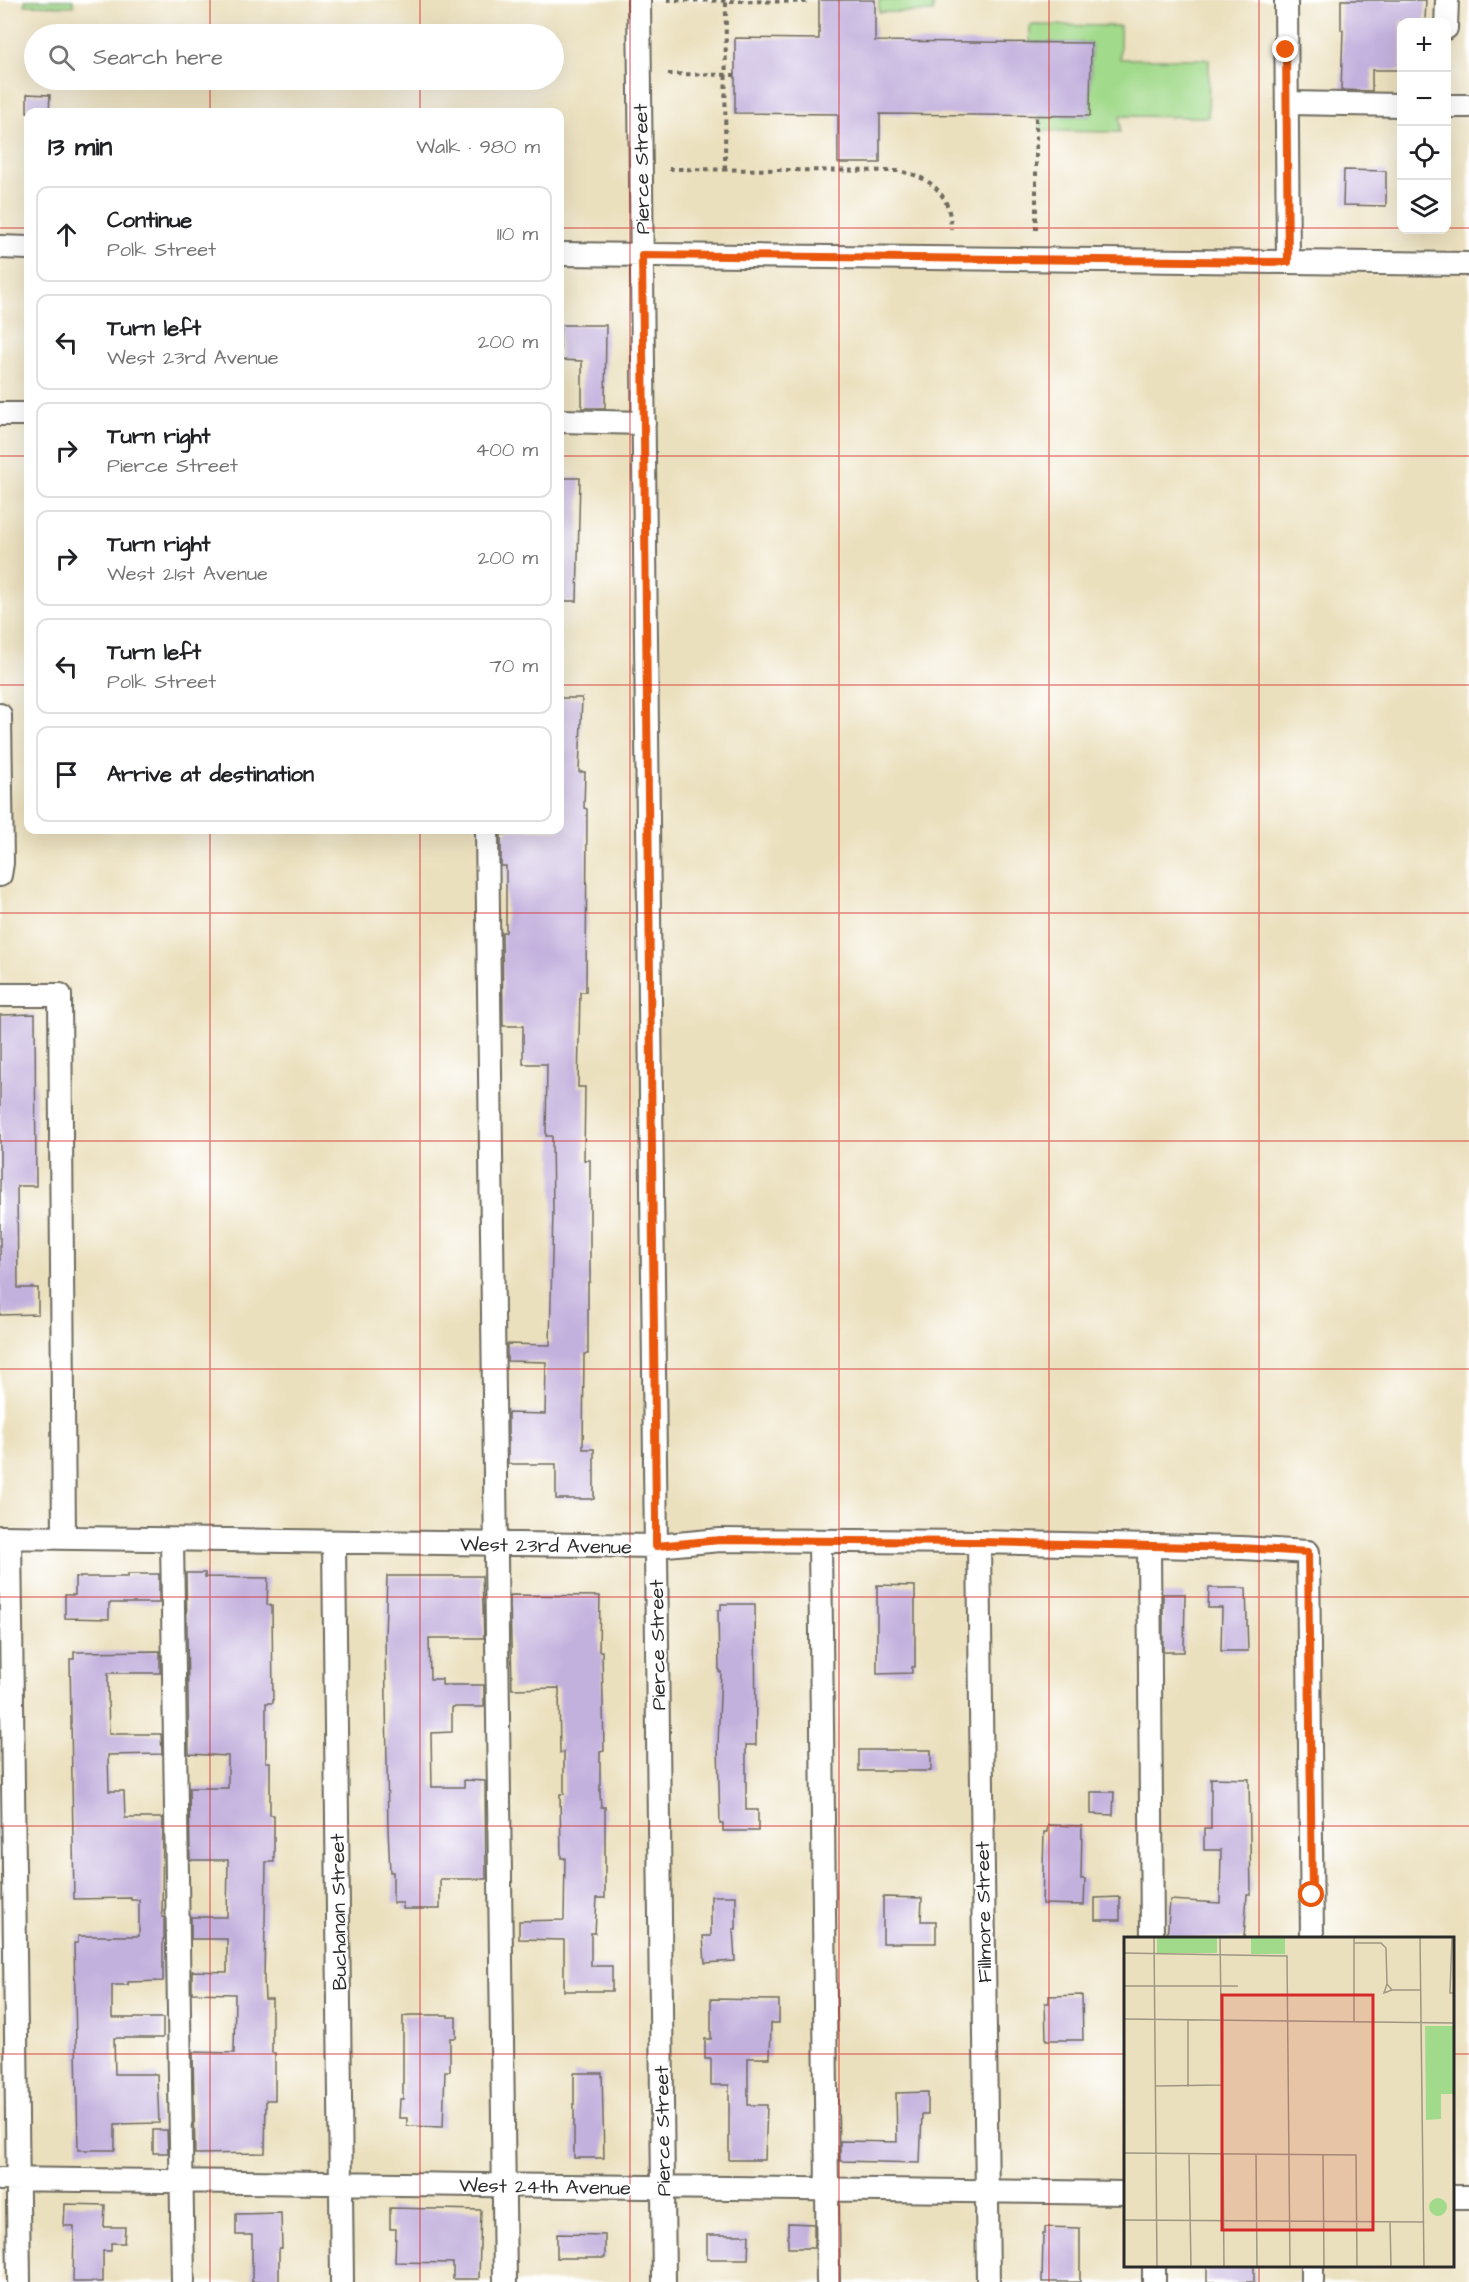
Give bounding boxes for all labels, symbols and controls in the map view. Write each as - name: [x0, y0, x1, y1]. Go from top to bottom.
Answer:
- map controls: [1397, 18, 1451, 234]
- button: +: [1397, 18, 1451, 72]
- search box: [24, 24, 564, 90]
- route end: [1272, 36, 1298, 62]
- icon: search: [45, 41, 78, 74]
- text: Search here: [93, 42, 223, 73]
- button: −: [1397, 72, 1451, 126]
- street label: Pierce Street: [627, 103, 657, 235]
- button: locate: [1397, 126, 1451, 180]
- text: 13 min: [48, 129, 112, 165]
- text: Walk · 980 m: [416, 133, 540, 161]
- button: layers: [1397, 180, 1451, 234]
- text: Continue: [107, 205, 192, 236]
- icon: ahead: [50, 218, 83, 251]
- text: 110 m: [497, 220, 538, 248]
- text: Polk Street: [107, 236, 216, 264]
- text: Turn left: [107, 313, 201, 344]
- icon: left: [50, 326, 83, 359]
- text: 200 m: [478, 328, 538, 356]
- text: West 23rd Avenue: [107, 344, 279, 372]
- text: Turn right: [107, 421, 210, 452]
- icon: right: [50, 434, 83, 467]
- text: 400 m: [476, 436, 538, 464]
- text: Pierce Street: [107, 452, 238, 480]
- text: Turn right: [107, 529, 210, 560]
- icon: right: [50, 542, 83, 575]
- text: 200 m: [478, 544, 538, 572]
- text: West 21st Avenue: [107, 560, 268, 588]
- text: Turn left: [107, 637, 201, 668]
- icon: left: [50, 650, 83, 683]
- text: 70 m: [490, 652, 538, 680]
- text: Polk Street: [107, 668, 216, 696]
- icon: arrive: [50, 758, 83, 791]
- text: Arrive at destination: [107, 759, 314, 790]
- street label: West 23rd Avenue: [460, 1531, 632, 1561]
- street label: Pierce Street: [643, 1579, 673, 1711]
- street label: Buchanan Street: [324, 1833, 354, 1991]
- street label: Fillmore Street: [969, 1841, 999, 1983]
- route start: [1298, 1881, 1324, 1907]
- inset map: [1124, 1937, 1454, 2267]
- street label: Pierce Street: [648, 2065, 678, 2197]
- street label: West 24th Avenue: [459, 2172, 631, 2202]

